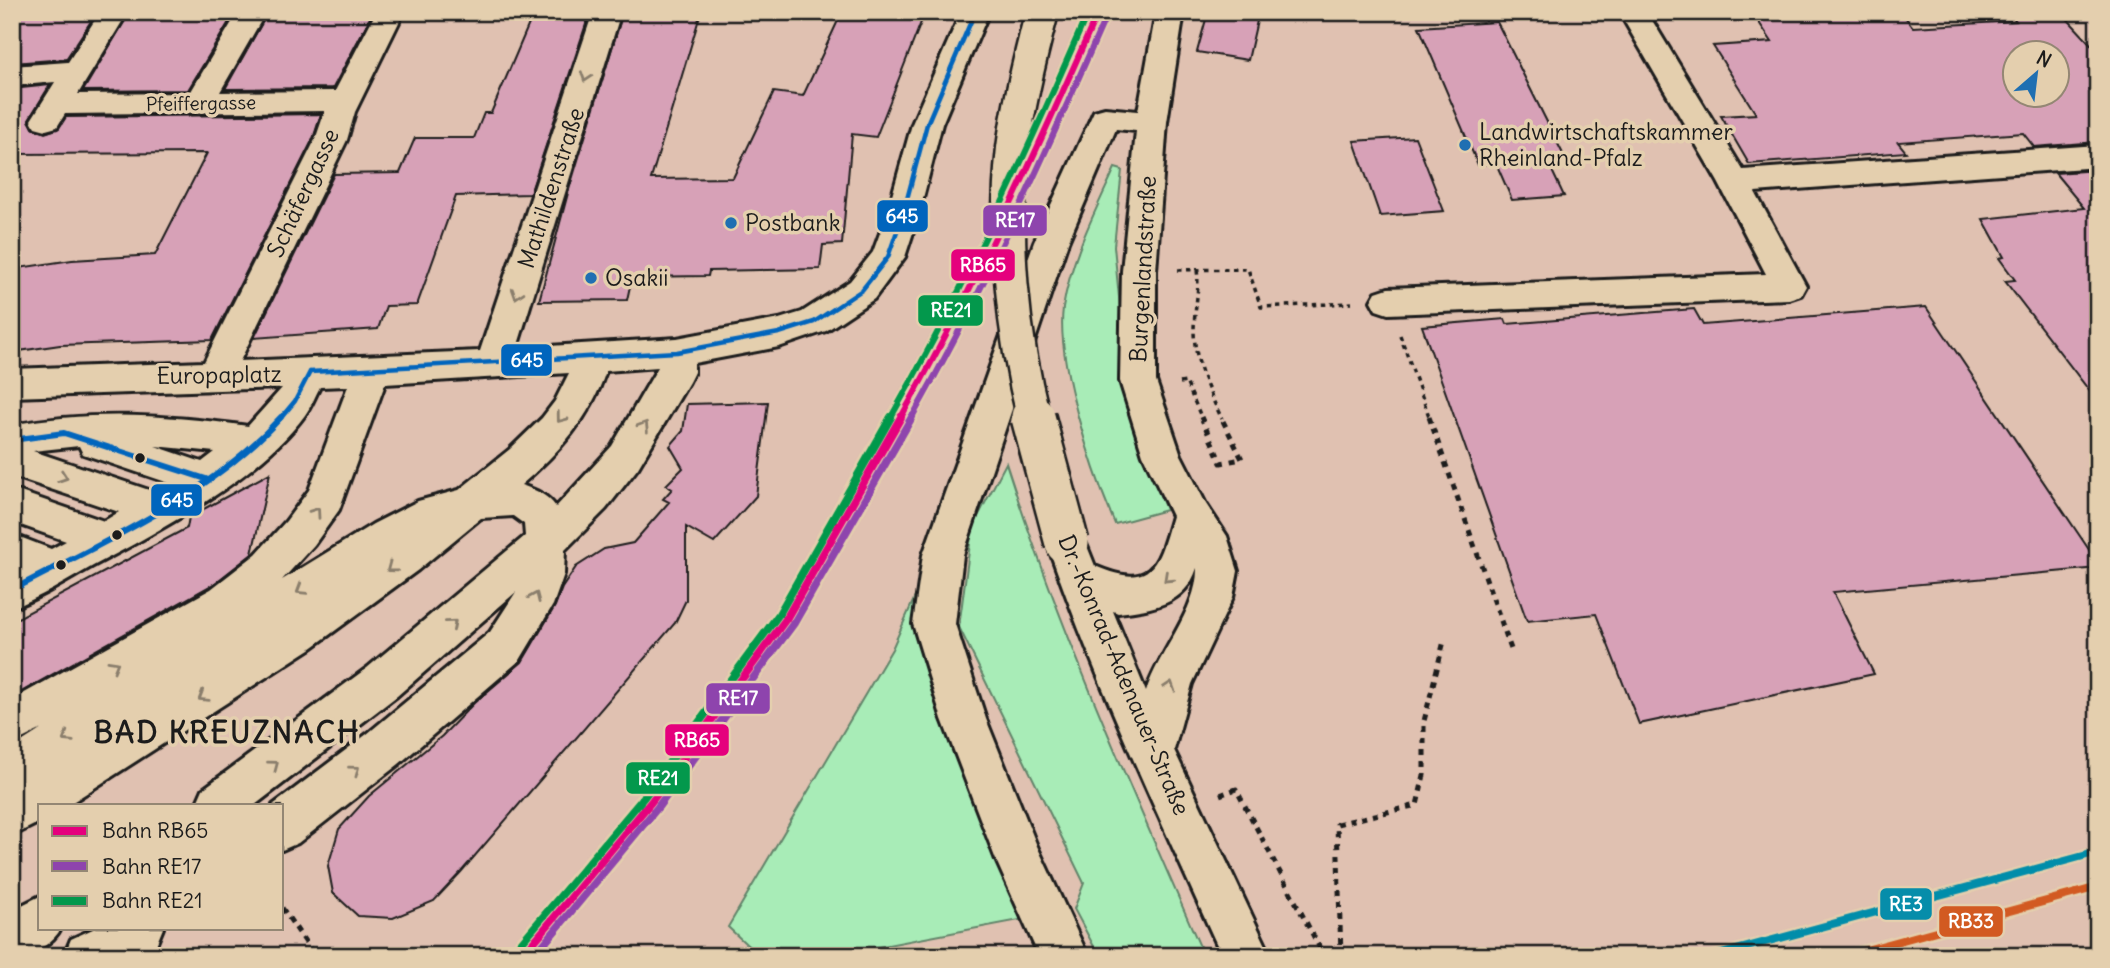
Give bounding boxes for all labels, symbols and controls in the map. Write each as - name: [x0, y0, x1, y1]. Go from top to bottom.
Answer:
- north arrow: [2002, 38, 2072, 108]
- text: N: [2033, 45, 2055, 73]
- one-way arrow: [580, 71, 595, 83]
- street label: Pfeiffergasse: [146, 90, 256, 116]
- street label: Mathildenstraße: [511, 104, 590, 272]
- place label: Landwirtschaftskammer Rheinland-Pfalz: [1479, 117, 1733, 172]
- street label: Schäfergasse: [260, 124, 345, 262]
- marker: Landwirtschaftskammer Rheinland-Pfalz: [1457, 137, 1473, 153]
- street label: Burgenlandstraße: [1123, 175, 1162, 363]
- line badge: 645: [876, 199, 929, 233]
- text: 645: [886, 204, 919, 228]
- line badge: RE17: [982, 204, 1048, 237]
- place label: Postbank: [745, 208, 840, 237]
- text: RE17: [995, 208, 1036, 232]
- marker: Postbank: [723, 215, 739, 231]
- line badge: RB65: [950, 248, 1016, 282]
- text: RB65: [960, 253, 1006, 277]
- place label: Osakii: [605, 263, 668, 292]
- marker: Osakii: [583, 270, 599, 286]
- one-way arrow: [510, 287, 525, 299]
- line badge: RE21: [917, 294, 984, 327]
- text: RE21: [930, 298, 972, 322]
- line badge: 645: [500, 343, 553, 377]
- text: 645: [511, 348, 544, 372]
- street label: Europaplatz: [156, 359, 282, 390]
- one-way arrow: [557, 410, 569, 423]
- one-way arrow: [635, 421, 648, 434]
- unlabelled marker: [133, 451, 147, 465]
- one-way arrow: [57, 469, 69, 483]
- line badge: 645: [150, 483, 203, 517]
- text: 645: [161, 488, 194, 512]
- one-way arrow: [308, 507, 320, 520]
- unlabelled marker: [110, 528, 124, 542]
- street label: Dr.-Konrad-Adenauer-Straße: [1052, 530, 1197, 819]
- unlabelled marker: [54, 558, 68, 572]
- one-way arrow: [386, 559, 399, 572]
- one-way arrow: [1163, 570, 1176, 583]
- one-way arrow: [295, 582, 308, 595]
- one-way arrow: [527, 592, 541, 604]
- one-way arrow: [444, 620, 457, 632]
- one-way arrow: [107, 660, 119, 673]
- one-way arrow: [1162, 681, 1177, 693]
- line badge: RE17: [705, 682, 771, 715]
- text: RE17: [718, 686, 759, 710]
- one-way arrow: [198, 688, 211, 701]
- district label: BAD KREUZNACH: [93, 713, 361, 751]
- line badge: RB65: [664, 723, 730, 757]
- text: RB65: [674, 728, 720, 752]
- one-way arrow: [62, 730, 75, 743]
- one-way arrow: [266, 761, 279, 773]
- line badge: RE21: [625, 761, 691, 795]
- one-way arrow: [347, 765, 360, 778]
- text: RE21: [637, 766, 679, 790]
- legend: [38, 804, 284, 930]
- text: Bahn RB65: [102, 817, 208, 844]
- text: Bahn RE17: [102, 853, 201, 880]
- text: Bahn RE21: [102, 887, 203, 914]
- line badge: RE3: [1879, 887, 1933, 921]
- text: RE3: [1889, 892, 1923, 916]
- line badge: RB33: [1938, 905, 2004, 938]
- text: RB33: [1948, 909, 1994, 933]

